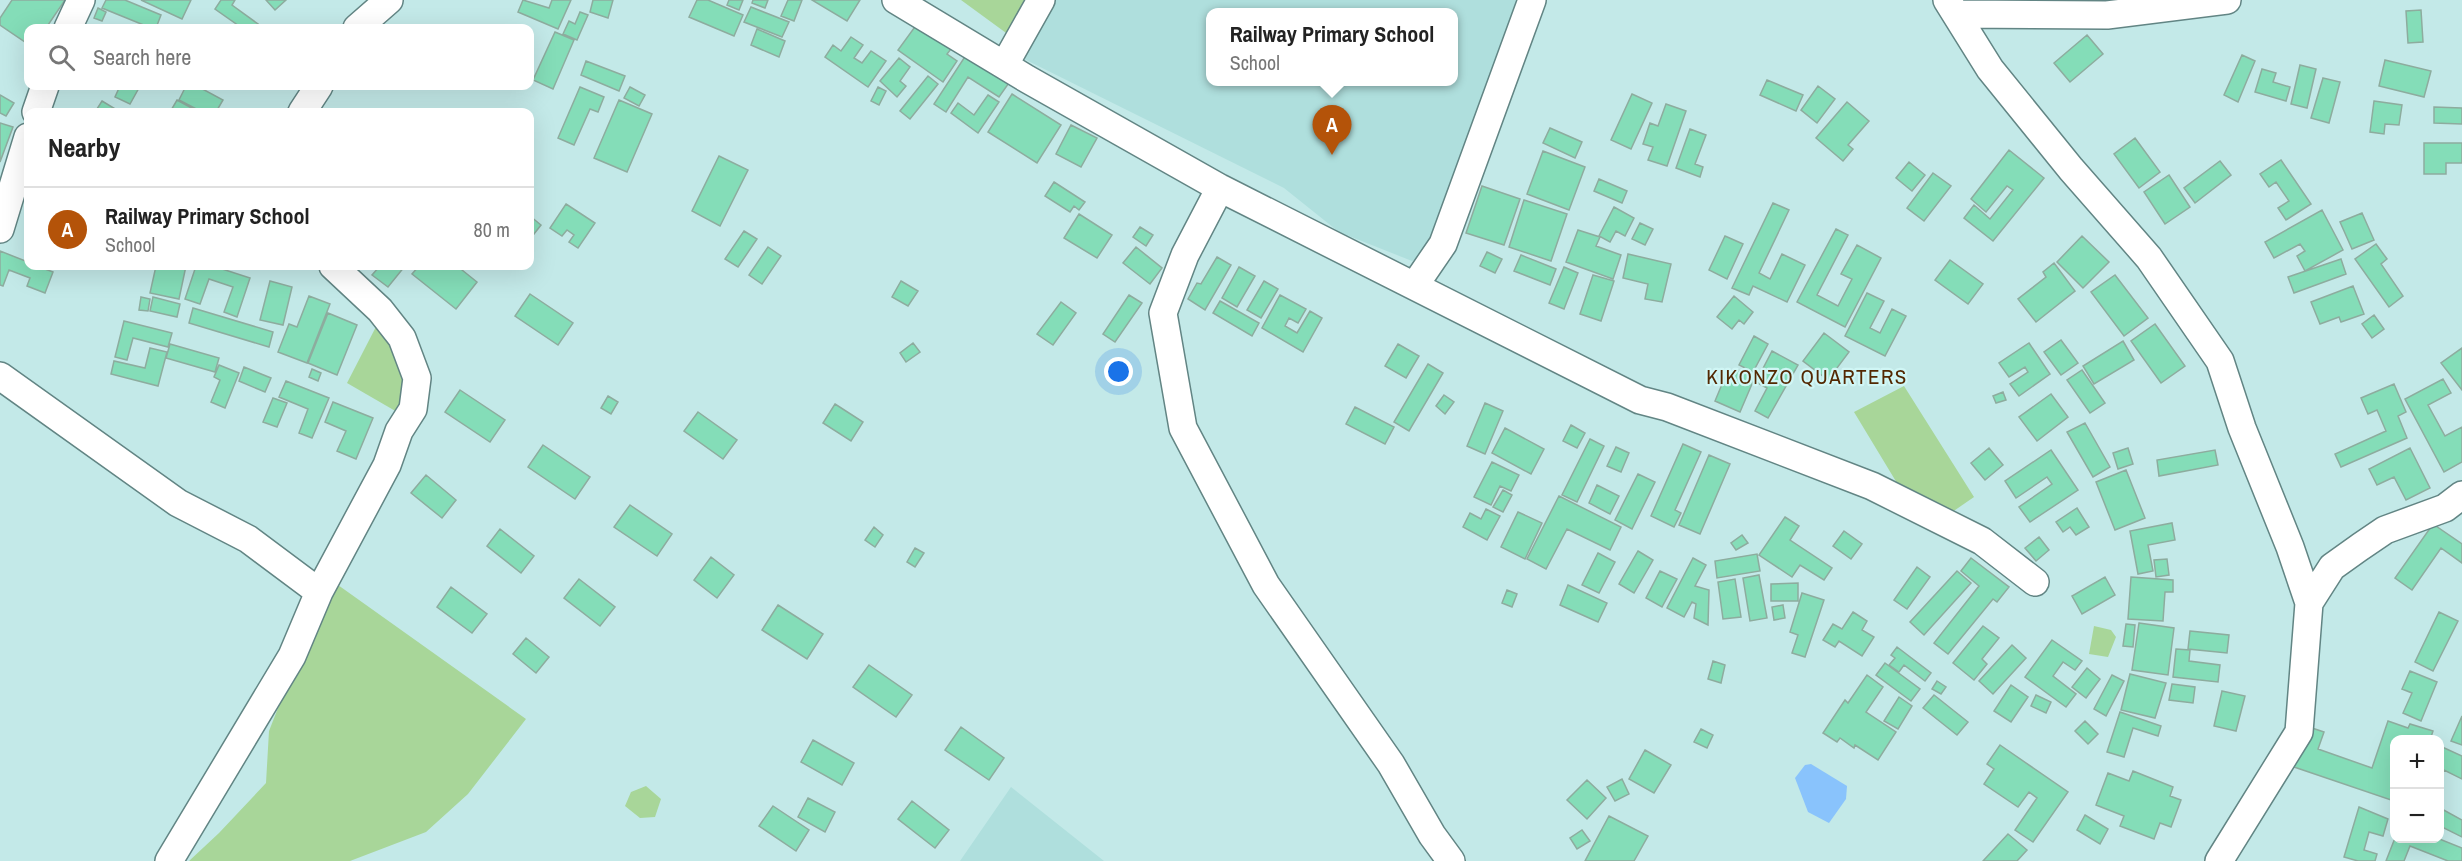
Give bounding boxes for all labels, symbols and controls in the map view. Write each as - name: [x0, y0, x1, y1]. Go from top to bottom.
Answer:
- popup: [1206, 8, 1458, 86]
- text: Railway Primary School: [1230, 19, 1434, 49]
- search box: [24, 24, 534, 90]
- icon: search: [45, 41, 78, 74]
- text: Search here: [93, 42, 191, 72]
- text: School: [1230, 49, 1280, 76]
- pin: A: [1312, 106, 1352, 155]
- text: Nearby: [48, 130, 120, 165]
- text: Railway Primary School: [105, 201, 310, 231]
- text: A: [62, 216, 73, 243]
- text: 80 m: [474, 216, 510, 243]
- text: School: [105, 231, 155, 258]
- your location: [1104, 357, 1133, 386]
- district label: KIKONZO QUARTERS: [1706, 362, 1908, 391]
- map controls: [2390, 735, 2444, 843]
- button: +: [2390, 735, 2444, 789]
- button: −: [2390, 789, 2444, 843]

